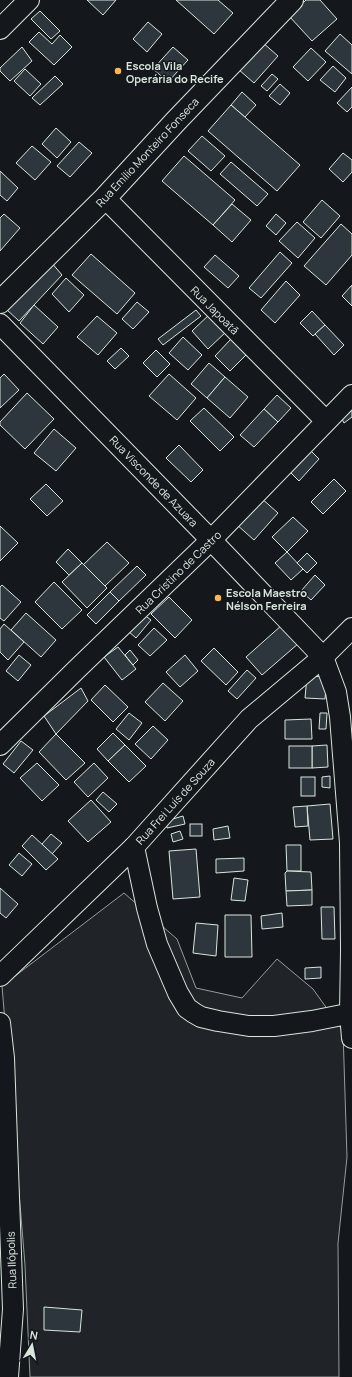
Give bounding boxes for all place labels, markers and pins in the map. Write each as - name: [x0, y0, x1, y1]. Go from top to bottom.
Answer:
- place label: Escola Vila Operária do Recife: [126, 58, 224, 86]
- marker: Escola Vila Operária do Recife: [113, 66, 123, 76]
- place label: Escola Maestro Nélson Ferreira: [226, 585, 307, 613]
- marker: Escola Maestro Nélson Ferreira: [213, 593, 223, 603]

